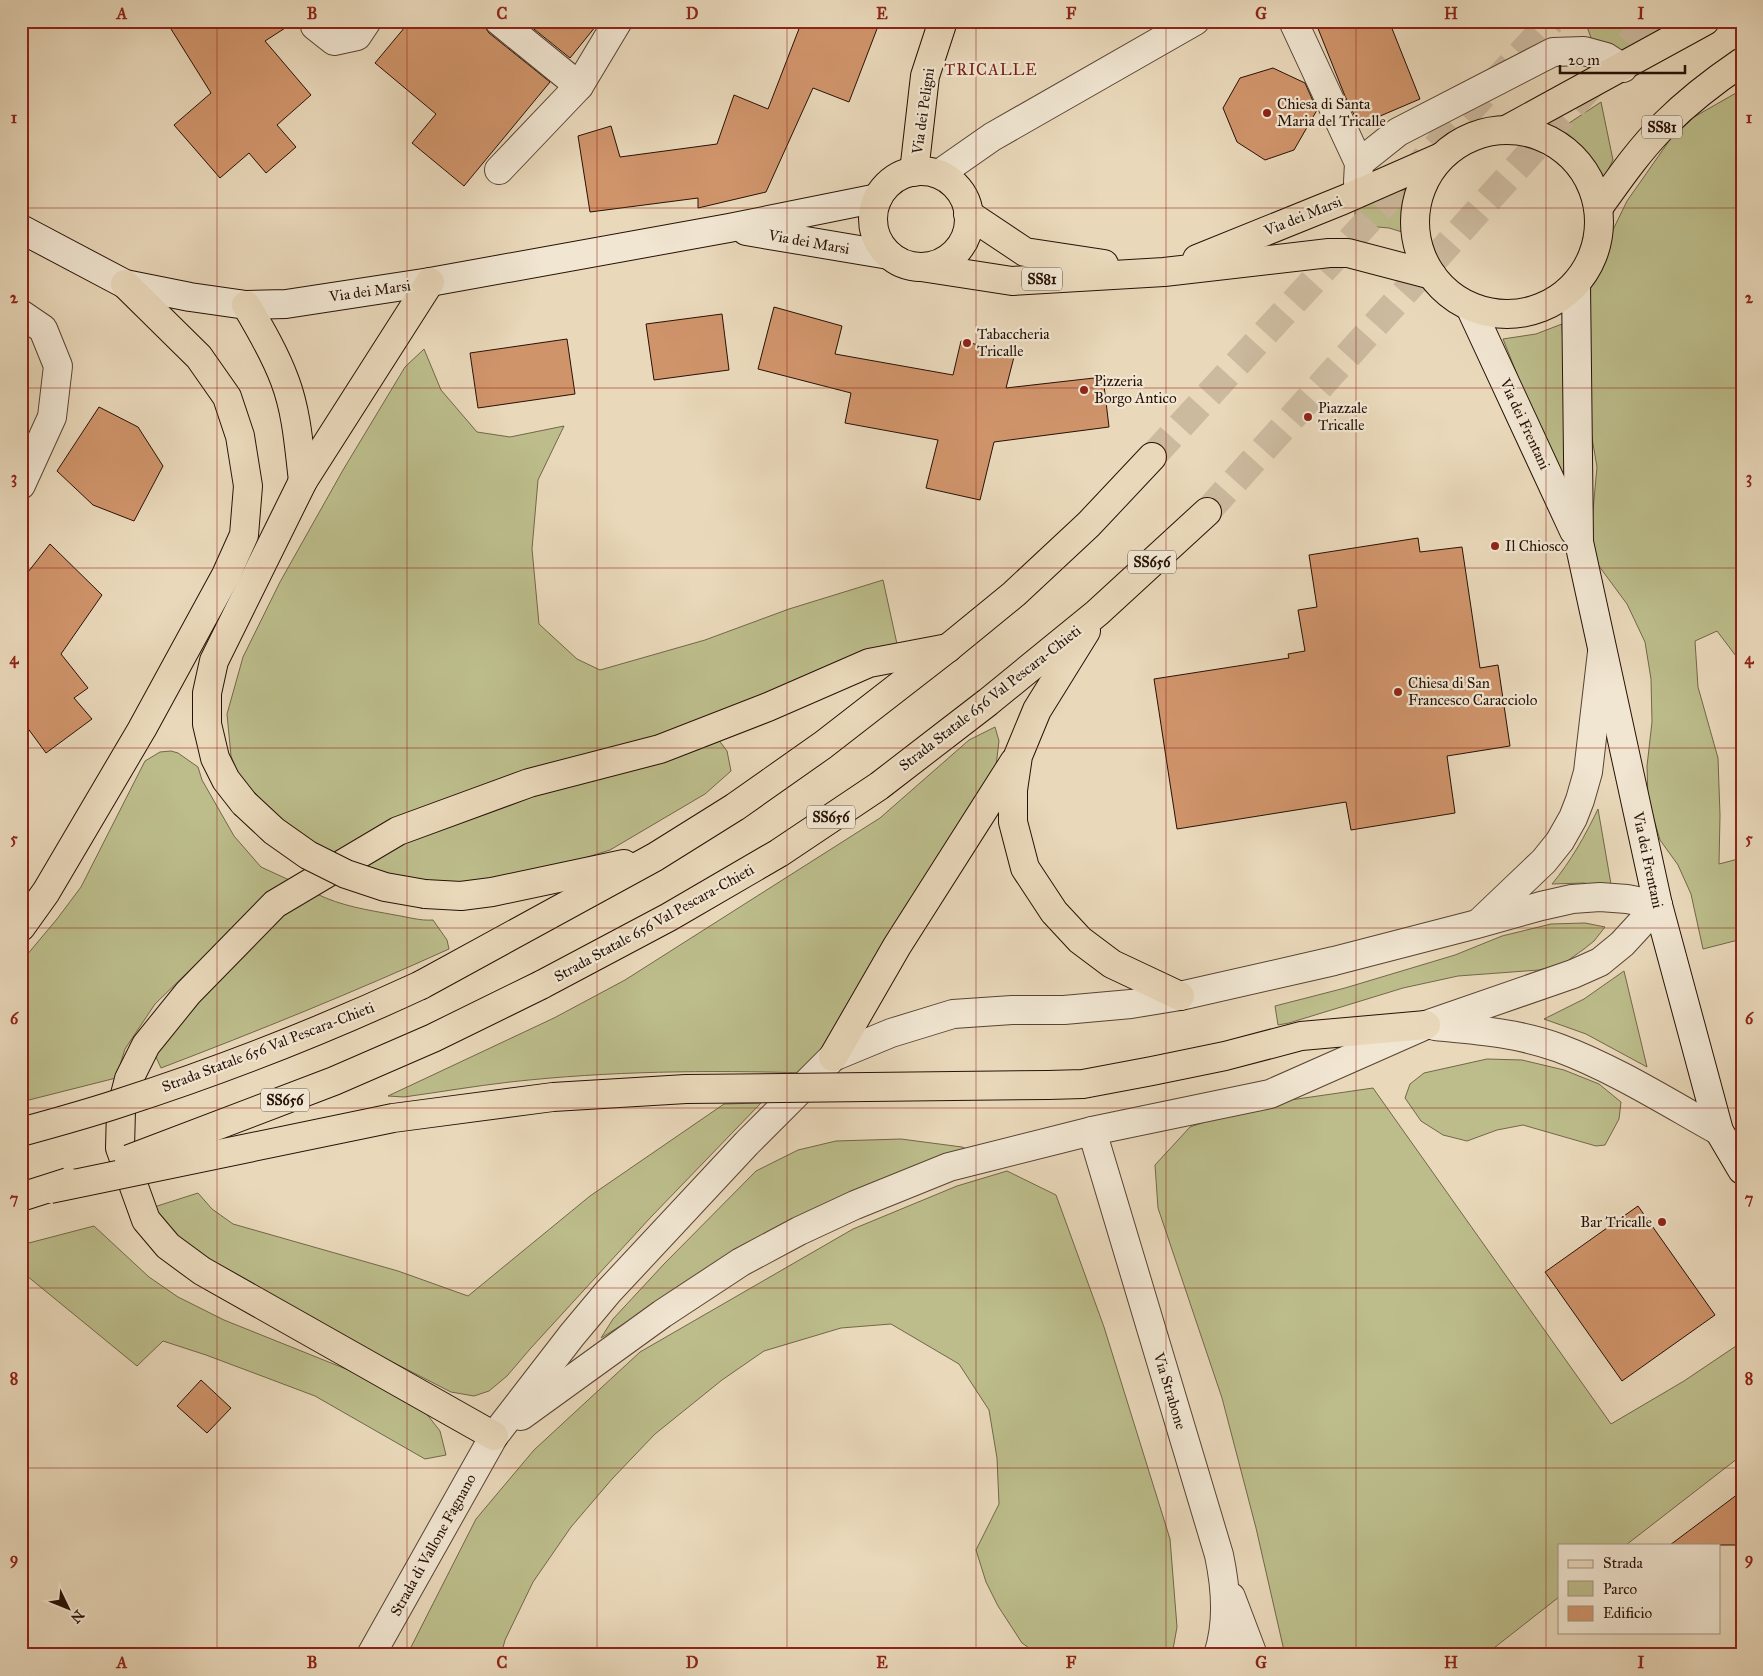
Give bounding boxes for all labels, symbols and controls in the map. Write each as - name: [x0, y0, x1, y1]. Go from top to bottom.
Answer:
- text: A: [116, 4, 128, 23]
- text: B: [307, 4, 317, 23]
- text: C: [497, 4, 508, 23]
- text: D: [686, 4, 699, 23]
- text: E: [876, 4, 888, 23]
- text: F: [1066, 4, 1077, 23]
- text: G: [1255, 4, 1267, 23]
- text: H: [1444, 4, 1458, 23]
- text: I: [1638, 4, 1645, 23]
- scale bar: [1560, 42, 1686, 74]
- text: 20 m: [1568, 51, 1600, 69]
- district label: TRICALLE: [944, 60, 1038, 79]
- street label: Via dei Peligni: [908, 67, 938, 156]
- place label: Chiesa di Santa Maria del Tricalle: [1277, 95, 1386, 130]
- marker: Chiesa di Santa Maria del Tricalle: [1261, 107, 1273, 119]
- text: 1: [11, 108, 18, 127]
- text: 1: [1746, 108, 1753, 127]
- road number: SS81: [1642, 115, 1682, 138]
- street label: Via dei Marsi: [1261, 192, 1345, 240]
- street label: Via dei Marsi: [766, 226, 851, 258]
- road number: SS81: [1022, 268, 1062, 290]
- street label: Via dei Marsi: [327, 276, 412, 306]
- text: 2: [10, 288, 19, 307]
- text: 2: [1745, 288, 1754, 307]
- place label: Tabaccheria Tricalle: [977, 325, 1050, 360]
- marker: Tabaccheria Tricalle: [961, 337, 973, 349]
- place label: Pizzeria Borgo Antico: [1094, 372, 1177, 407]
- street label: Via dei Frentani: [1496, 375, 1554, 472]
- marker: Pizzeria Borgo Antico: [1078, 384, 1090, 396]
- place label: Piazzale Tricalle: [1318, 399, 1368, 434]
- marker: Piazzale Tricalle: [1302, 411, 1314, 423]
- text: 3: [11, 468, 17, 488]
- text: 3: [1746, 468, 1752, 488]
- place label: Il Chiosco: [1505, 537, 1569, 555]
- marker: Il Chiosco: [1489, 540, 1501, 552]
- road number: SS656: [1128, 550, 1176, 574]
- street label: Strada Statale 656 Val Pescara-Chieti: [895, 621, 1085, 775]
- text: 4: [10, 649, 20, 669]
- text: 4: [1745, 649, 1755, 669]
- place label: Chiesa di San Francesco Caracciolo: [1408, 674, 1538, 709]
- marker: Chiesa di San Francesco Caracciolo: [1392, 686, 1404, 698]
- road number: SS656: [807, 806, 855, 829]
- street label: Via dei Frentani: [1629, 809, 1667, 910]
- text: 5: [10, 829, 18, 848]
- text: 5: [1745, 829, 1753, 848]
- street label: Strada Statale 656 Val Pescara-Chieti: [551, 860, 757, 986]
- street label: Strada Statale 656 Val Pescara-Chieti: [159, 998, 377, 1096]
- text: 6: [10, 1009, 19, 1028]
- text: 6: [1745, 1009, 1754, 1028]
- road number: SS656: [261, 1088, 309, 1112]
- text: 7: [10, 1189, 19, 1208]
- text: 7: [1745, 1189, 1754, 1208]
- place label: Bar Tricalle: [1580, 1213, 1652, 1231]
- marker: Bar Tricalle: [1656, 1216, 1668, 1228]
- street label: Via Strabone: [1150, 1349, 1190, 1432]
- text: 8: [10, 1369, 18, 1388]
- text: 8: [1745, 1369, 1753, 1388]
- street label: Strada di Vallone Fagnano: [386, 1470, 480, 1619]
- legend: [1558, 1544, 1720, 1634]
- text: 9: [10, 1549, 18, 1569]
- text: 9: [1745, 1549, 1753, 1569]
- text: Strada: [1603, 1554, 1643, 1572]
- text: Parco: [1603, 1580, 1638, 1598]
- north arrow: [42, 1584, 92, 1634]
- text: Edificio: [1603, 1604, 1652, 1622]
- text: N: [67, 1606, 87, 1627]
- text: A: [116, 1653, 128, 1672]
- text: B: [307, 1653, 317, 1672]
- text: C: [497, 1653, 508, 1672]
- text: D: [686, 1653, 699, 1672]
- text: E: [876, 1653, 888, 1672]
- text: F: [1066, 1653, 1077, 1672]
- text: G: [1255, 1653, 1267, 1672]
- text: H: [1444, 1653, 1458, 1672]
- text: I: [1638, 1653, 1645, 1672]

